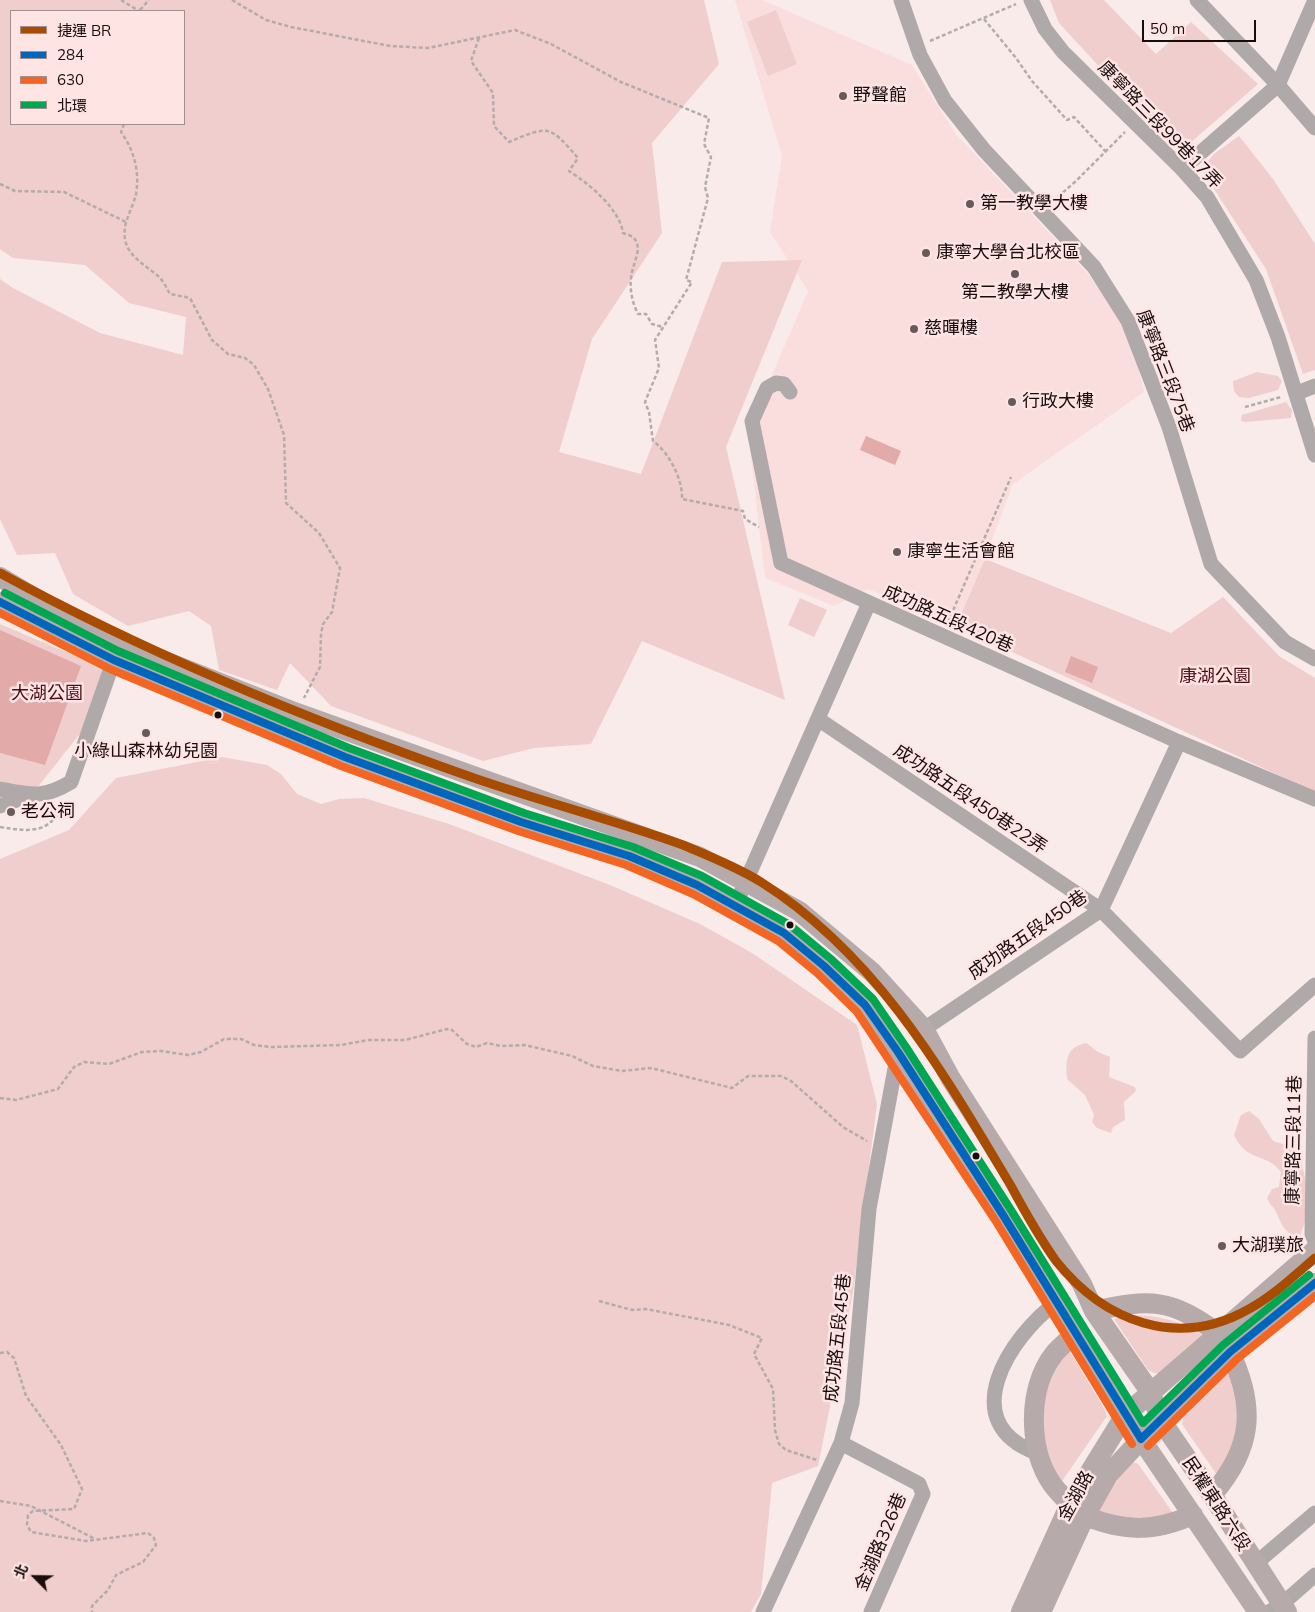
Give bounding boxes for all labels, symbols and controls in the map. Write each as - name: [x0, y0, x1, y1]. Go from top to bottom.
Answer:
- legend: [10, 10, 185, 125]
- scale bar: [1145, 10, 1259, 42]
- text: 50 m: [1150, 19, 1185, 38]
- text: 捷運 BR: [57, 21, 112, 40]
- text: 284: [57, 45, 84, 64]
- street label: 康寧路三段99巷17弄: [1093, 57, 1227, 193]
- text: 630: [57, 70, 84, 89]
- place label: 野聲館: [853, 85, 907, 107]
- marker: 野聲館: [837, 90, 849, 102]
- text: 北環: [57, 96, 87, 115]
- place label: 第一教學大樓: [980, 193, 1088, 215]
- marker: 第一教學大樓: [964, 198, 976, 210]
- place label: 康寧大學台北校區: [936, 242, 1080, 264]
- marker: 康寧大學台北校區: [920, 247, 932, 259]
- marker: 第二教學大樓: [1009, 268, 1021, 280]
- place label: 第二教學大樓: [961, 282, 1069, 304]
- street label: 康寧路三段75巷: [1132, 307, 1198, 435]
- place label: 慈暉樓: [924, 318, 978, 340]
- marker: 慈暉樓: [908, 323, 920, 335]
- place label: 行政大樓: [1022, 391, 1094, 413]
- marker: 行政大樓: [1006, 396, 1018, 408]
- place label: 康寧生活會館: [907, 541, 1015, 563]
- marker: 康寧生活會館: [891, 546, 903, 558]
- street label: 成功路五段420巷: [879, 581, 1017, 657]
- park label: 康湖公園: [1179, 666, 1251, 688]
- park label: 大湖公園: [11, 683, 83, 705]
- unlabelled marker: [213, 710, 223, 720]
- marker: 小綠山森林幼兒園: [140, 727, 152, 739]
- street label: 成功路五段450巷22弄: [889, 740, 1051, 858]
- place label: 小綠山森林幼兒園: [74, 741, 218, 763]
- place label: 老公祠: [21, 801, 75, 823]
- marker: 老公祠: [5, 806, 17, 818]
- street label: 成功路五段450巷: [964, 886, 1092, 984]
- unlabelled marker: [785, 920, 795, 930]
- street label: 康寧路三段11巷: [1282, 1075, 1306, 1205]
- unlabelled marker: [971, 1151, 981, 1161]
- place label: 大湖璞旅: [1232, 1235, 1304, 1257]
- marker: 大湖璞旅: [1216, 1240, 1228, 1252]
- street label: 成功路五段45巷: [820, 1272, 856, 1404]
- street label: 民權東路六段: [1178, 1453, 1254, 1555]
- street label: 金湖路: [1053, 1467, 1099, 1525]
- street label: 金湖路326巷: [851, 1490, 911, 1594]
- north arrow: [10, 1552, 60, 1602]
- text: 北: [10, 1561, 32, 1581]

